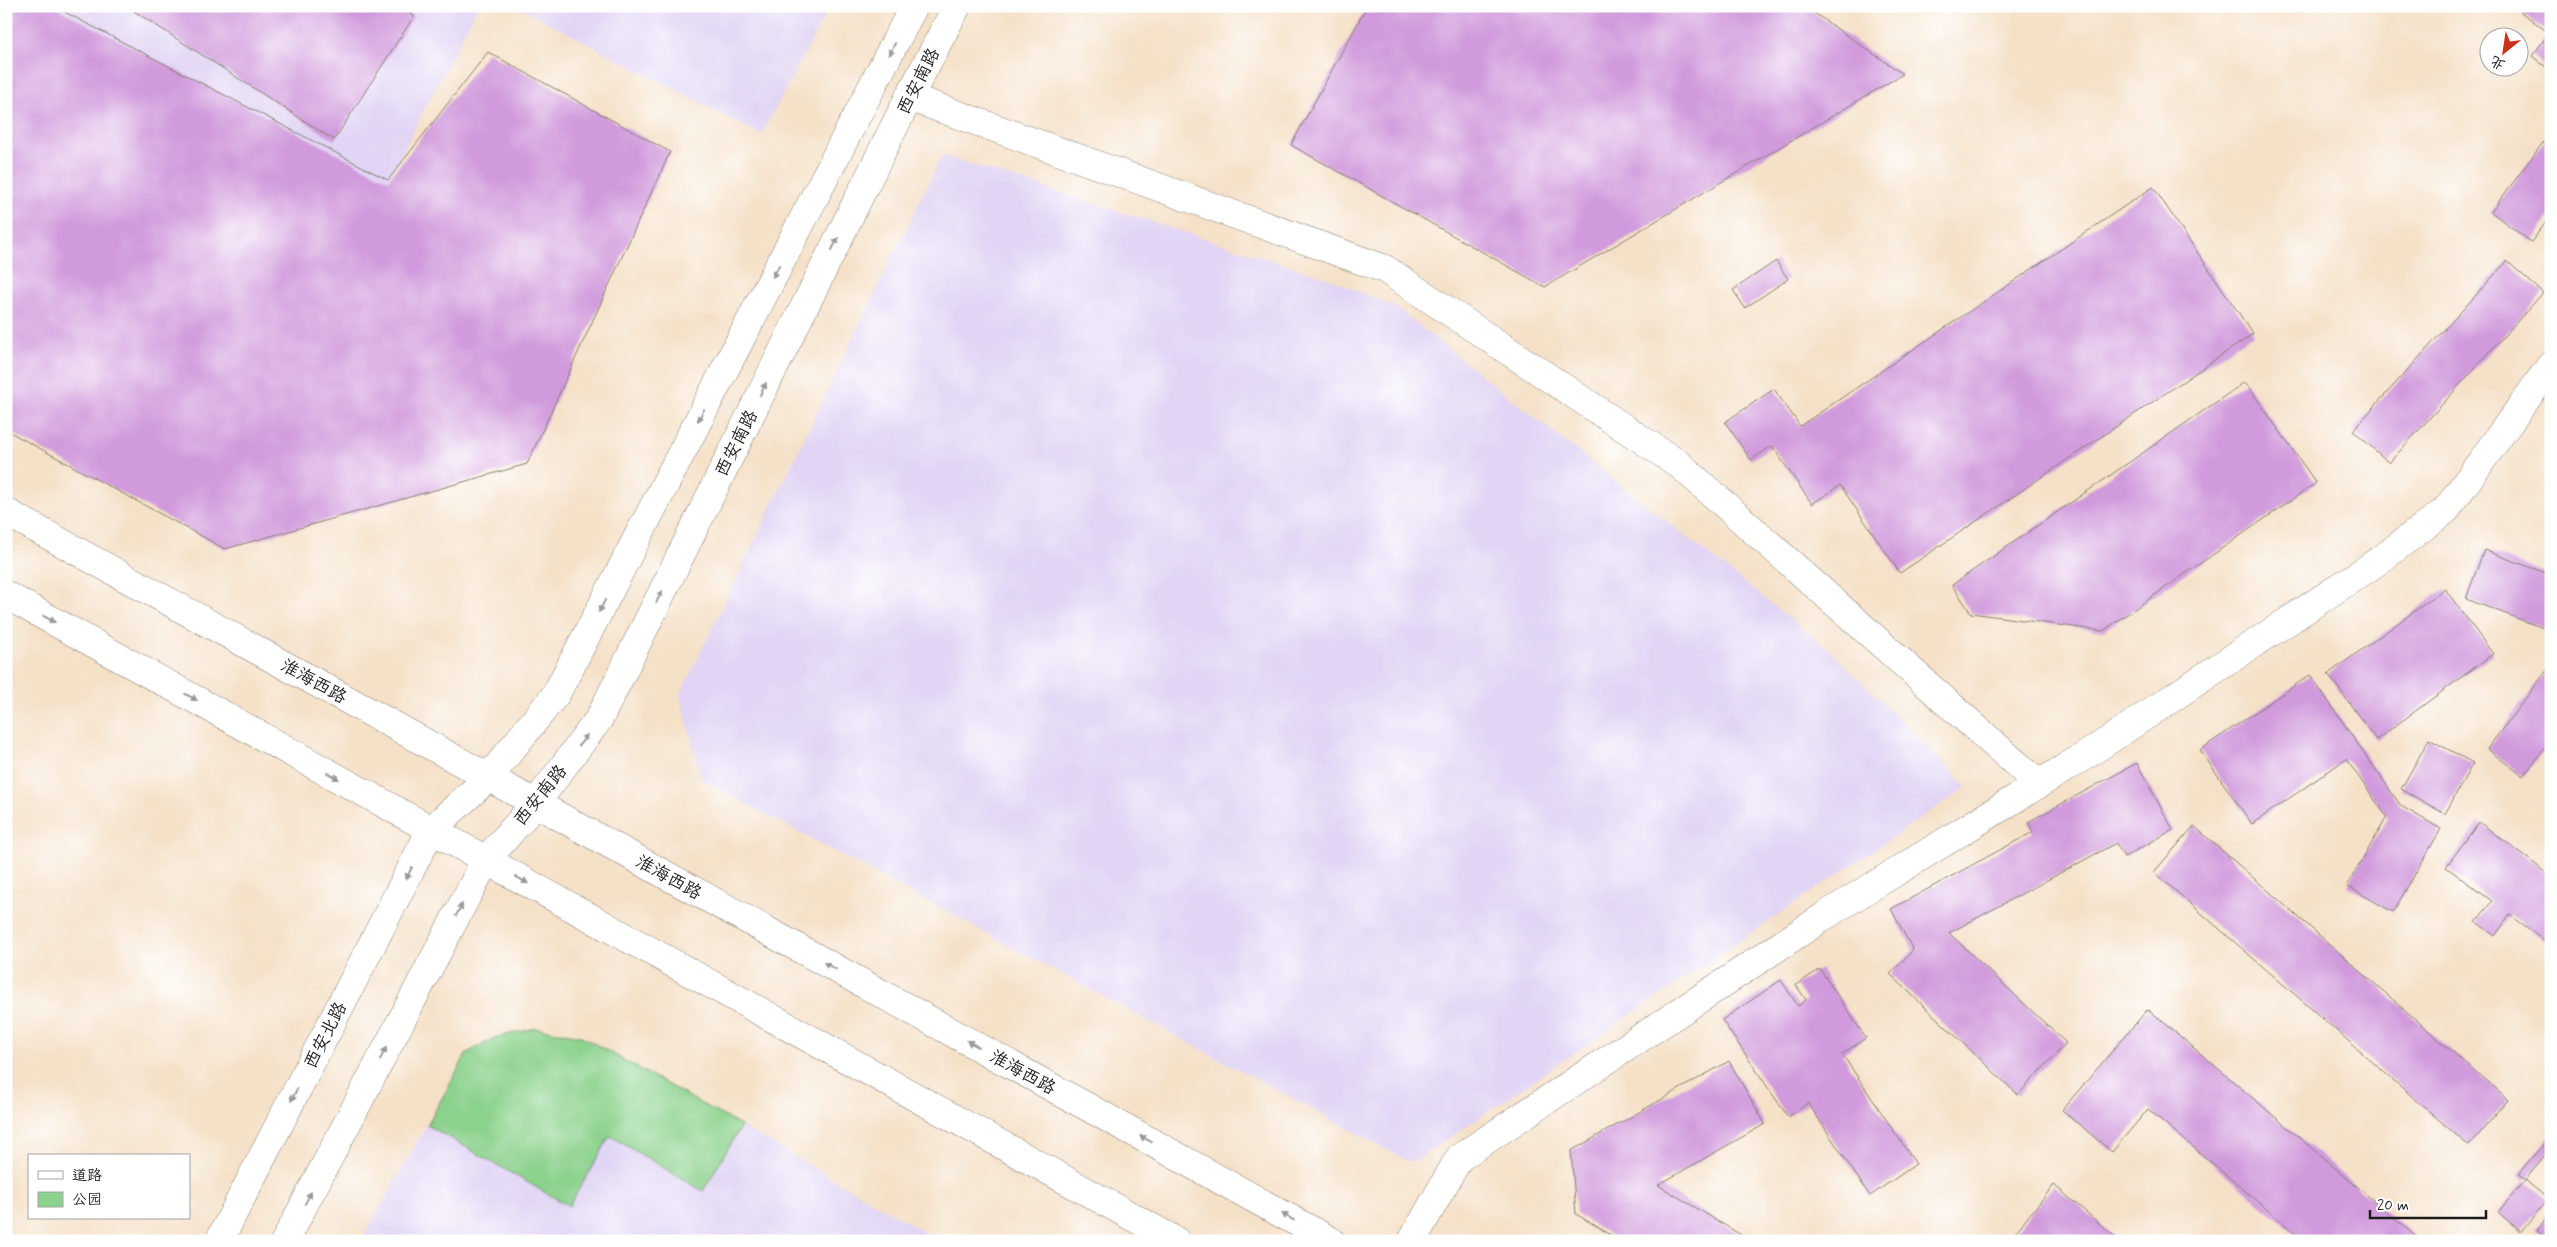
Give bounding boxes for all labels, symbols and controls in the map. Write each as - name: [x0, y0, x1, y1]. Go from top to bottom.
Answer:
- north arrow: [2480, 28, 2530, 78]
- one-way arrow: [888, 42, 896, 57]
- street label: 西安南路: [892, 44, 946, 119]
- text: 北: [2487, 51, 2509, 74]
- one-way arrow: [832, 237, 840, 251]
- one-way arrow: [772, 264, 780, 278]
- one-way arrow: [759, 382, 767, 397]
- street label: 西安南路: [710, 406, 764, 481]
- one-way arrow: [697, 408, 705, 423]
- one-way arrow: [655, 590, 663, 605]
- one-way arrow: [598, 599, 606, 613]
- one-way arrow: [42, 614, 56, 623]
- street label: 淮海西路: [276, 654, 351, 710]
- one-way arrow: [184, 693, 199, 701]
- one-way arrow: [577, 734, 587, 747]
- street label: 西安南路: [509, 760, 573, 831]
- one-way arrow: [327, 771, 340, 780]
- street label: 淮海西路: [631, 850, 706, 906]
- one-way arrow: [405, 866, 413, 880]
- one-way arrow: [515, 875, 528, 884]
- one-way arrow: [455, 903, 463, 917]
- one-way arrow: [824, 961, 837, 970]
- street label: 西安北路: [299, 998, 353, 1073]
- one-way arrow: [965, 1040, 980, 1048]
- street label: 淮海西路: [985, 1045, 1060, 1101]
- one-way arrow: [379, 1047, 387, 1061]
- one-way arrow: [290, 1088, 298, 1102]
- one-way arrow: [1138, 1135, 1153, 1143]
- legend: [28, 1154, 190, 1220]
- text: 道路: [72, 1166, 102, 1186]
- scale bar: [2370, 1187, 2486, 1219]
- text: 公园: [72, 1190, 102, 1210]
- one-way arrow: [303, 1191, 312, 1204]
- text: 20 m: [2377, 1196, 2409, 1216]
- one-way arrow: [1281, 1213, 1296, 1221]

